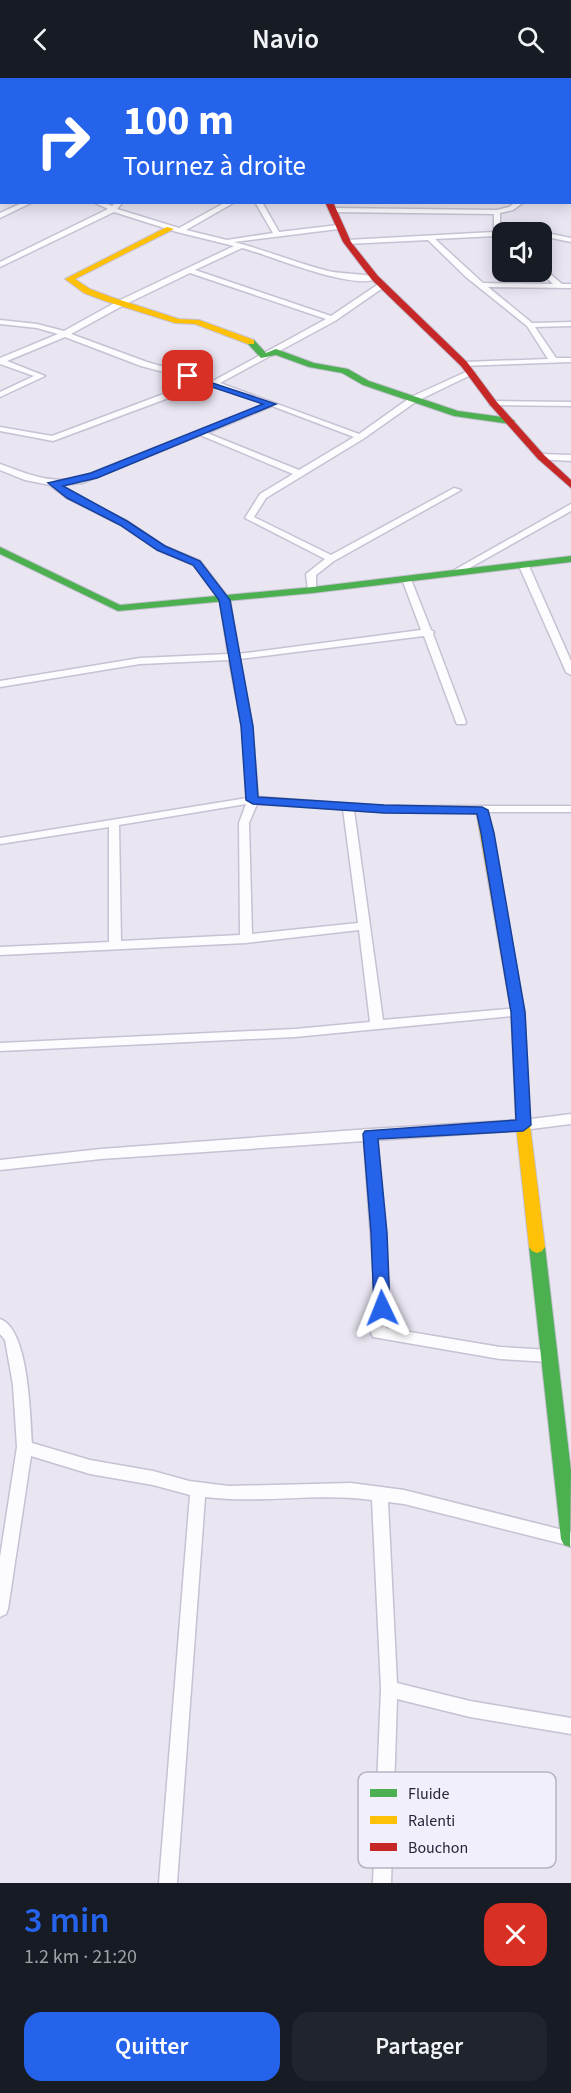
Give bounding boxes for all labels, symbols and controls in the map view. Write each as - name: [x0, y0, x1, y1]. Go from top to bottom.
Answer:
- text: Navio: [252, 20, 319, 59]
- icon: back: [24, 23, 57, 56]
- icon: search: [514, 23, 547, 56]
- text: 100 m: [123, 91, 234, 151]
- icon: right: [24, 102, 102, 180]
- text: Tournez à droite: [123, 147, 306, 186]
- map controls: [492, 222, 552, 282]
- button: sound: [492, 222, 552, 282]
- pin: [162, 350, 213, 401]
- icon: arrive: [171, 359, 204, 392]
- position arrow: [350, 1276, 414, 1340]
- legend: [358, 1772, 556, 1868]
- text: Fluide: [408, 1783, 450, 1805]
- text: Ralenti: [408, 1810, 455, 1832]
- text: Bouchon: [408, 1837, 468, 1859]
- text: 3 min: [24, 1895, 110, 1946]
- button: close: [484, 1903, 547, 1966]
- text: 1.2 km · 21:20: [24, 1943, 137, 1971]
- button: Quitter: [24, 2012, 280, 2081]
- button: Partager: [292, 2012, 547, 2081]

